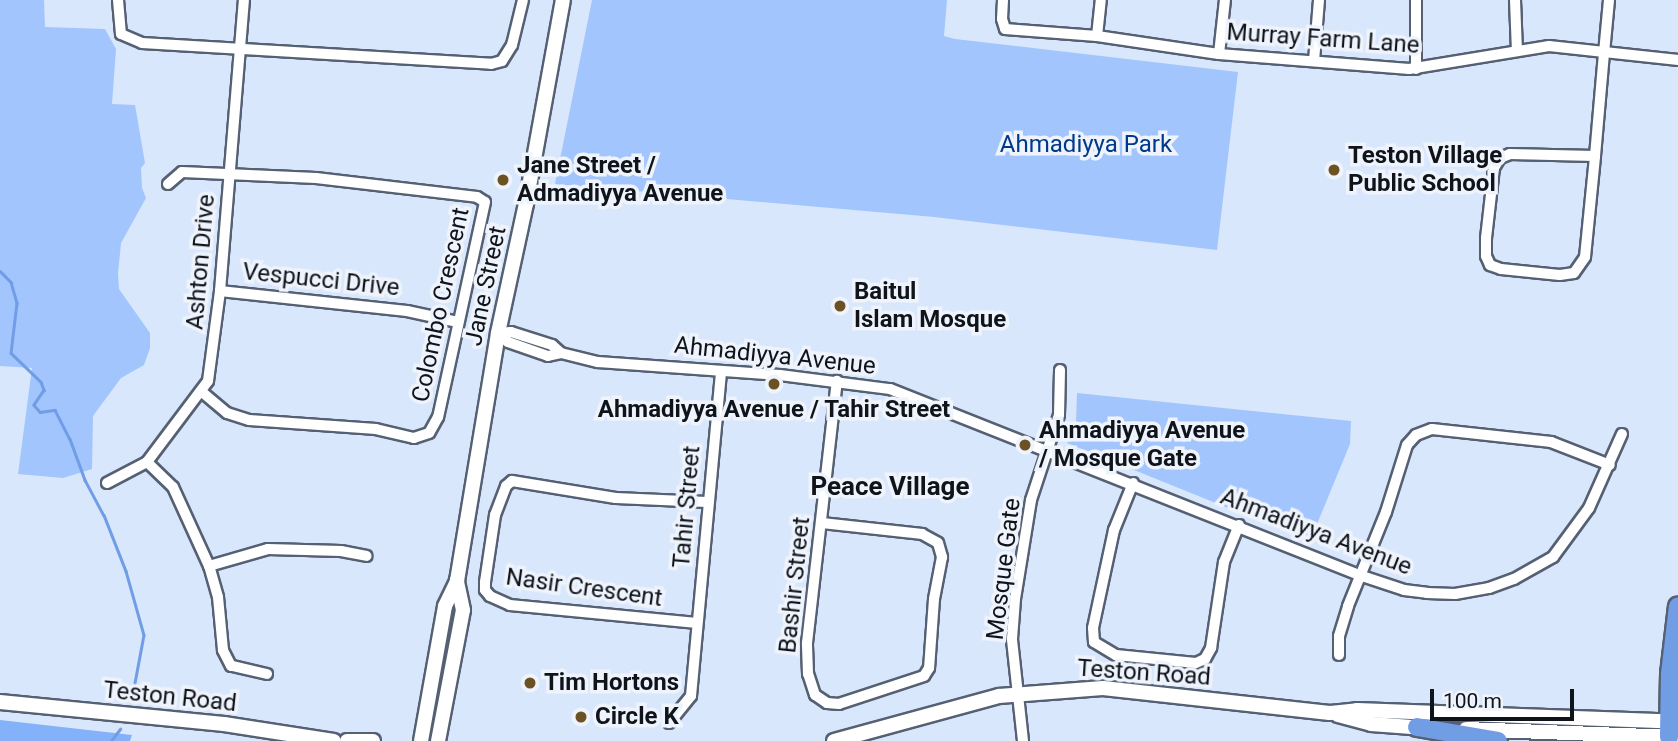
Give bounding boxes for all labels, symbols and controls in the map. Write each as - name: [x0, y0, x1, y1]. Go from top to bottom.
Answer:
- street label: Murray Farm Lane: [1226, 18, 1420, 60]
- park label: Ahmadiyya Park: [1000, 131, 1172, 159]
- place label: Teston Village Public School: [1348, 142, 1502, 198]
- place label: Jane Street / Admadiyya Avenue: [517, 152, 723, 208]
- marker: Teston Village Public School: [1326, 162, 1342, 178]
- marker: Jane Street / Admadiyya Avenue: [495, 172, 511, 188]
- street label: Ashton Drive: [181, 193, 221, 331]
- street label: Colombo Crescent: [406, 205, 476, 405]
- street label: Jane Street: [459, 224, 513, 348]
- street label: Vespucci Drive: [241, 257, 401, 303]
- place label: Baitul Islam Mosque: [854, 278, 1006, 334]
- marker: Baitul Islam Mosque: [832, 298, 848, 314]
- street label: Ahmadiyya Avenue: [673, 331, 877, 381]
- marker: Ahmadiyya Avenue / Tahir Street: [766, 376, 782, 392]
- place label: Ahmadiyya Avenue / Tahir Street: [597, 396, 951, 424]
- place label: Ahmadiyya Avenue / Mosque Gate: [1039, 417, 1245, 473]
- marker: Ahmadiyya Avenue / Mosque Gate: [1017, 437, 1033, 453]
- street label: Tahir Street: [667, 445, 707, 569]
- district label: Peace Village: [810, 471, 970, 503]
- street label: Ahmadiyya Avenue: [1216, 482, 1416, 582]
- street label: Mosque Gate: [981, 496, 1027, 642]
- street label: Bashir Street: [774, 515, 816, 655]
- street label: Nasir Crescent: [504, 563, 664, 613]
- street label: Teston Road: [1076, 654, 1212, 692]
- place label: Tim Hortons: [544, 669, 679, 697]
- scale bar: [1433, 674, 1576, 718]
- marker: Tim Hortons: [522, 675, 538, 691]
- street label: Teston Road: [102, 676, 238, 718]
- text: 100 m: [1443, 689, 1502, 713]
- place label: Circle K: [595, 703, 679, 731]
- marker: Circle K: [573, 709, 589, 725]

